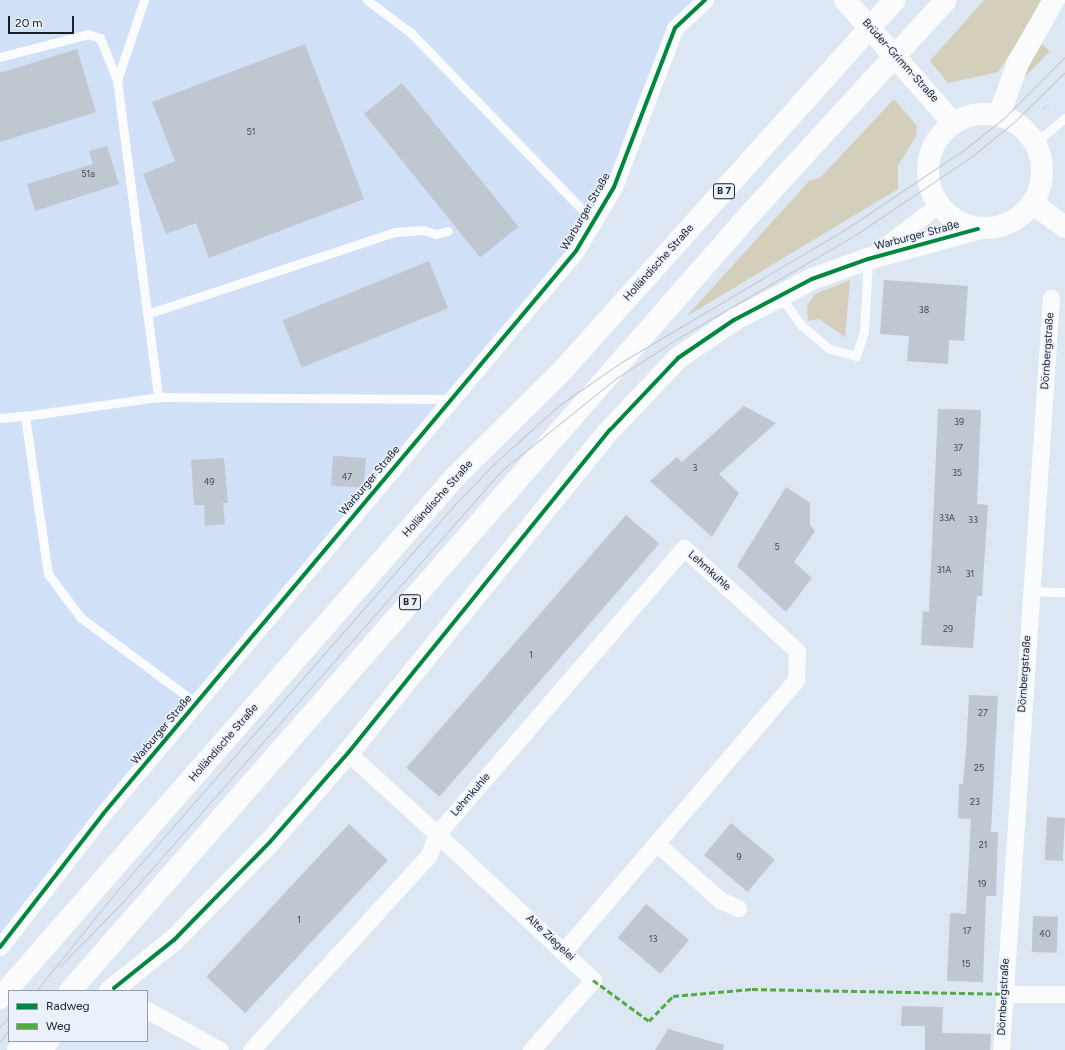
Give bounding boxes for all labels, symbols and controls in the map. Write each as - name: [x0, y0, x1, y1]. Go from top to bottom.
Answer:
- scale bar: [10, 8, 76, 34]
- text: 20 m: [15, 16, 43, 30]
- street label: Brüder-Grimm-Straße: [859, 17, 941, 105]
- house number: 51: [247, 127, 255, 137]
- house number: 51a: [81, 169, 95, 179]
- street label: Warburger Straße: [559, 171, 613, 253]
- road number: B 7: [712, 183, 736, 199]
- street label: Warburger Straße: [873, 218, 961, 254]
- street label: Holländische Straße: [621, 222, 697, 304]
- house number: 38: [919, 305, 929, 315]
- street label: Dörnbergstraße: [1039, 312, 1057, 390]
- house number: 39: [954, 417, 964, 427]
- street label: Warburger Straße: [337, 443, 403, 519]
- house number: 37: [953, 443, 963, 453]
- street label: Holländische Straße: [400, 458, 476, 540]
- house number: 3: [693, 463, 697, 473]
- house number: 35: [952, 468, 962, 478]
- house number: 47: [342, 472, 352, 482]
- house number: 49: [204, 477, 214, 487]
- house number: 33A: [939, 513, 955, 523]
- house number: 33: [968, 515, 978, 525]
- house number: 5: [774, 542, 780, 552]
- street label: Lehmkuhle: [685, 548, 733, 594]
- house number: 31A: [937, 565, 951, 575]
- house number: 31: [966, 569, 974, 579]
- road number: B 7: [398, 594, 422, 610]
- house number: 29: [943, 624, 953, 634]
- street label: Dörnbergstraße: [1016, 635, 1034, 713]
- house number: 1: [529, 650, 533, 660]
- street label: Warburger Straße: [129, 692, 195, 768]
- street label: Holländische Straße: [187, 701, 261, 785]
- house number: 27: [978, 708, 988, 718]
- house number: 25: [974, 763, 984, 773]
- street label: Lehmkuhle: [449, 771, 493, 819]
- house number: 23: [970, 797, 980, 807]
- house number: 21: [979, 840, 987, 850]
- house number: 9: [736, 852, 742, 862]
- house number: 19: [978, 879, 986, 889]
- street label: Alte Ziegelei: [523, 912, 577, 964]
- house number: 1: [297, 915, 301, 925]
- house number: 17: [963, 926, 971, 936]
- house number: 40: [1039, 929, 1051, 939]
- house number: 13: [649, 934, 657, 944]
- street label: Dörnbergstraße: [995, 958, 1013, 1036]
- house number: 15: [962, 959, 970, 969]
- legend: [8, 990, 148, 1042]
- text: Radweg: [46, 999, 90, 1013]
- text: Weg: [46, 1019, 71, 1033]

